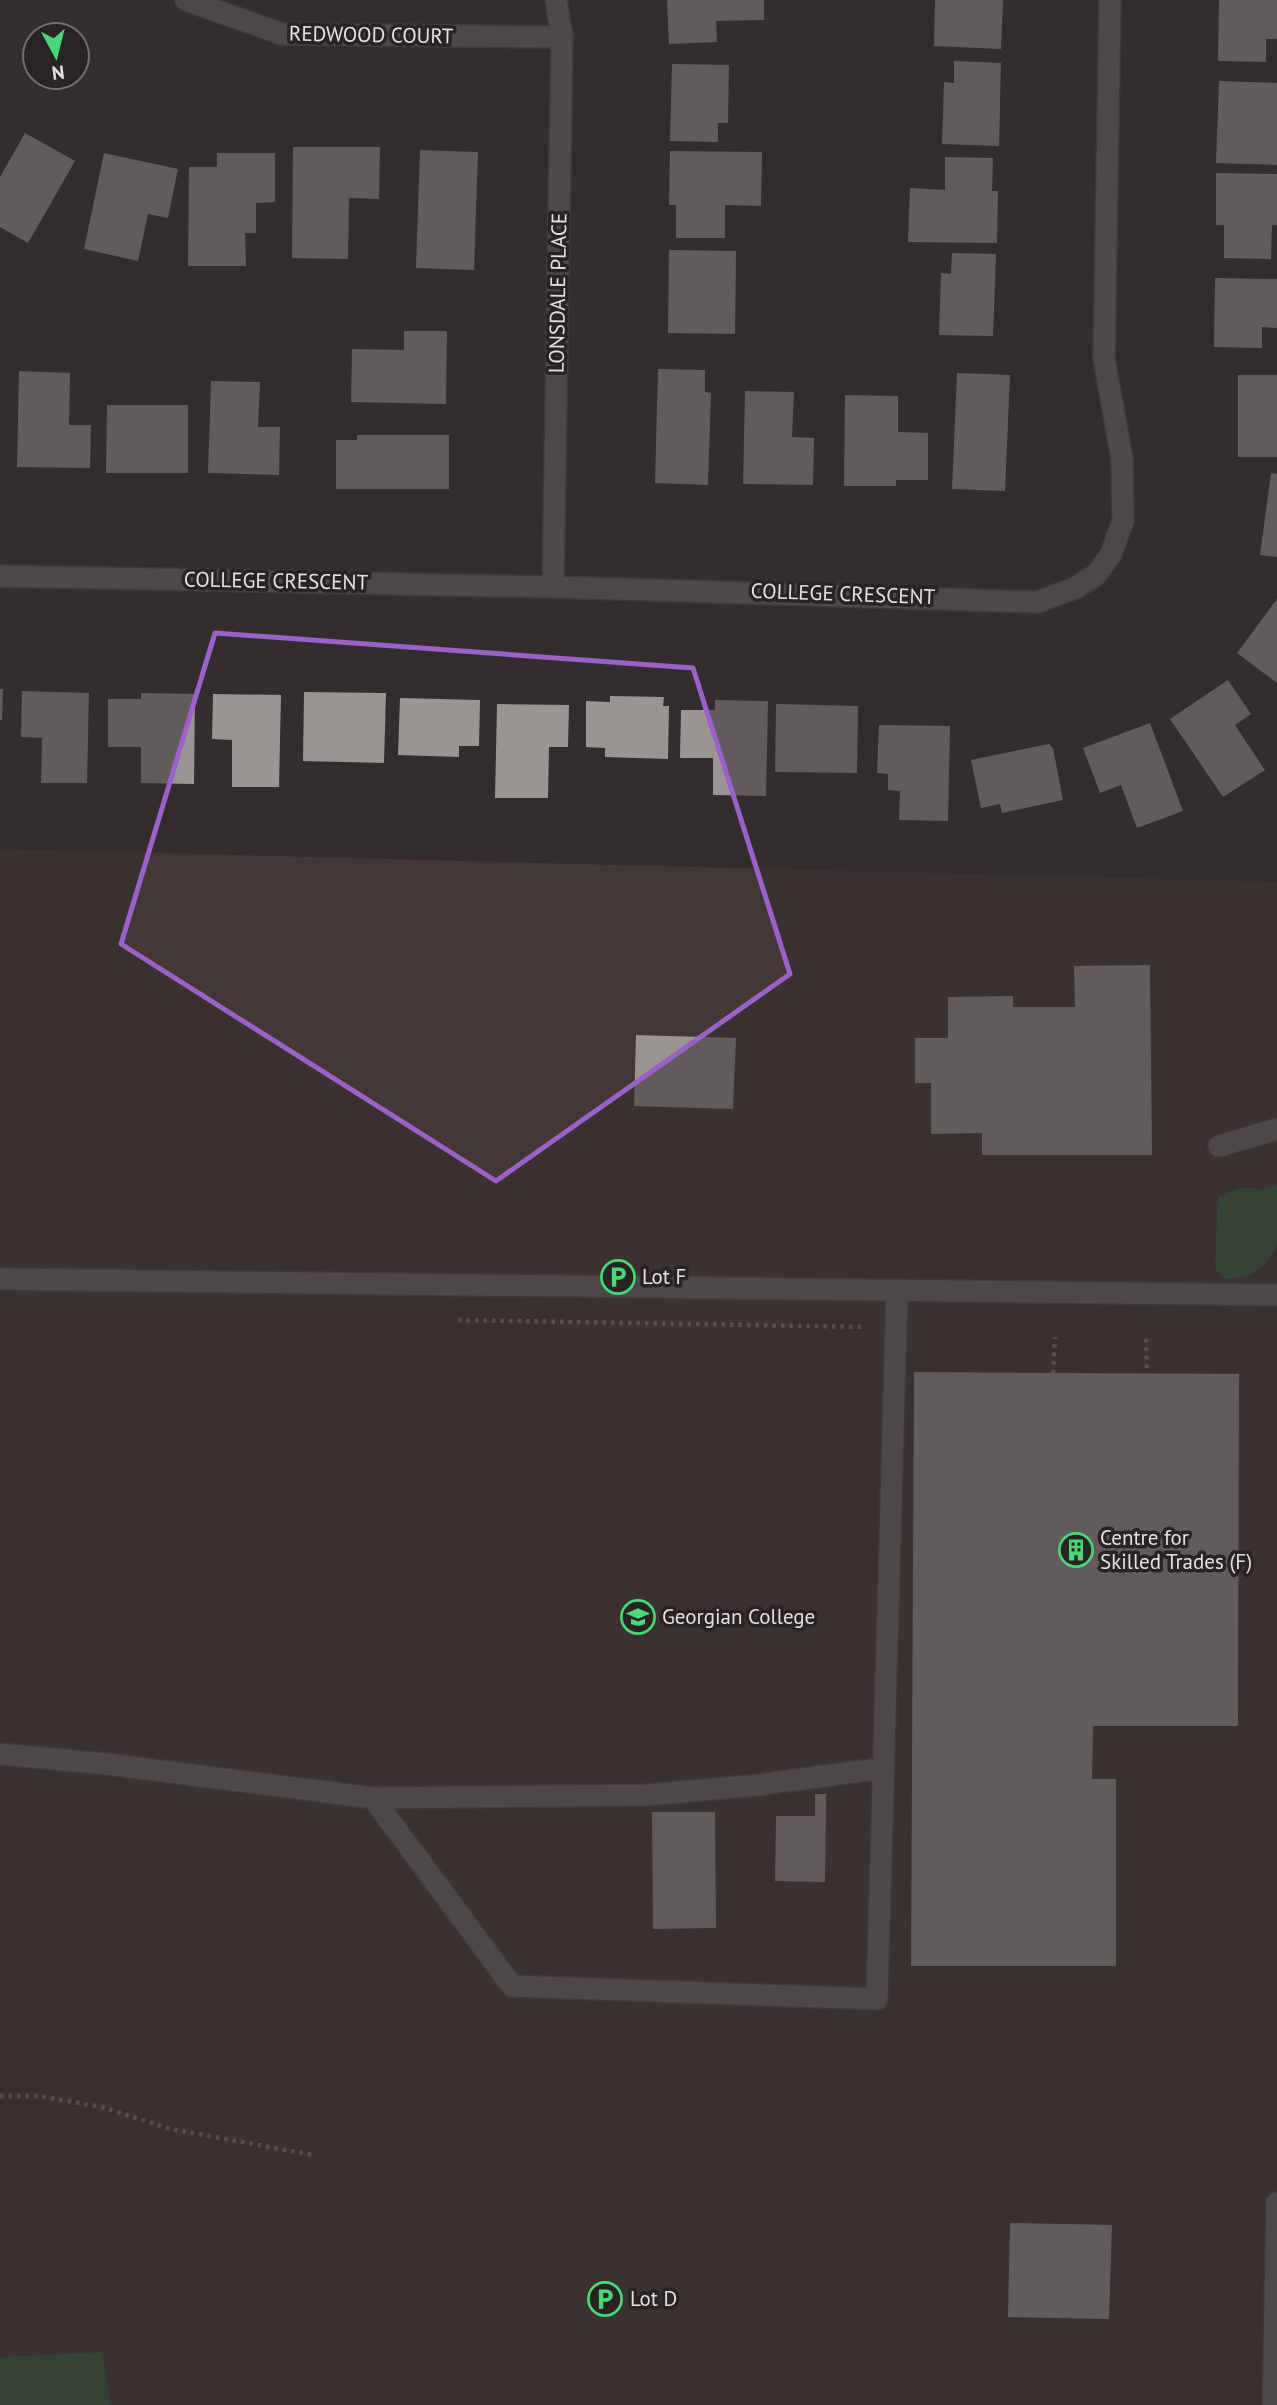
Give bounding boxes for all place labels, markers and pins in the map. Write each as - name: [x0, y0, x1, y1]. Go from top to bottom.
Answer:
- parking icon: Lot F: [599, 1258, 637, 1296]
- place label: Lot F: [642, 1263, 686, 1290]
- place label: Centre for Skilled Trades (F): [1100, 1524, 1252, 1575]
- building icon: Centre for Skilled Trades (F): [1057, 1531, 1095, 1569]
- school or university icon: Georgian College: [619, 1598, 657, 1636]
- place label: Georgian College: [662, 1603, 815, 1630]
- parking icon: Lot D: [586, 2280, 624, 2318]
- place label: Lot D: [630, 2285, 677, 2312]

